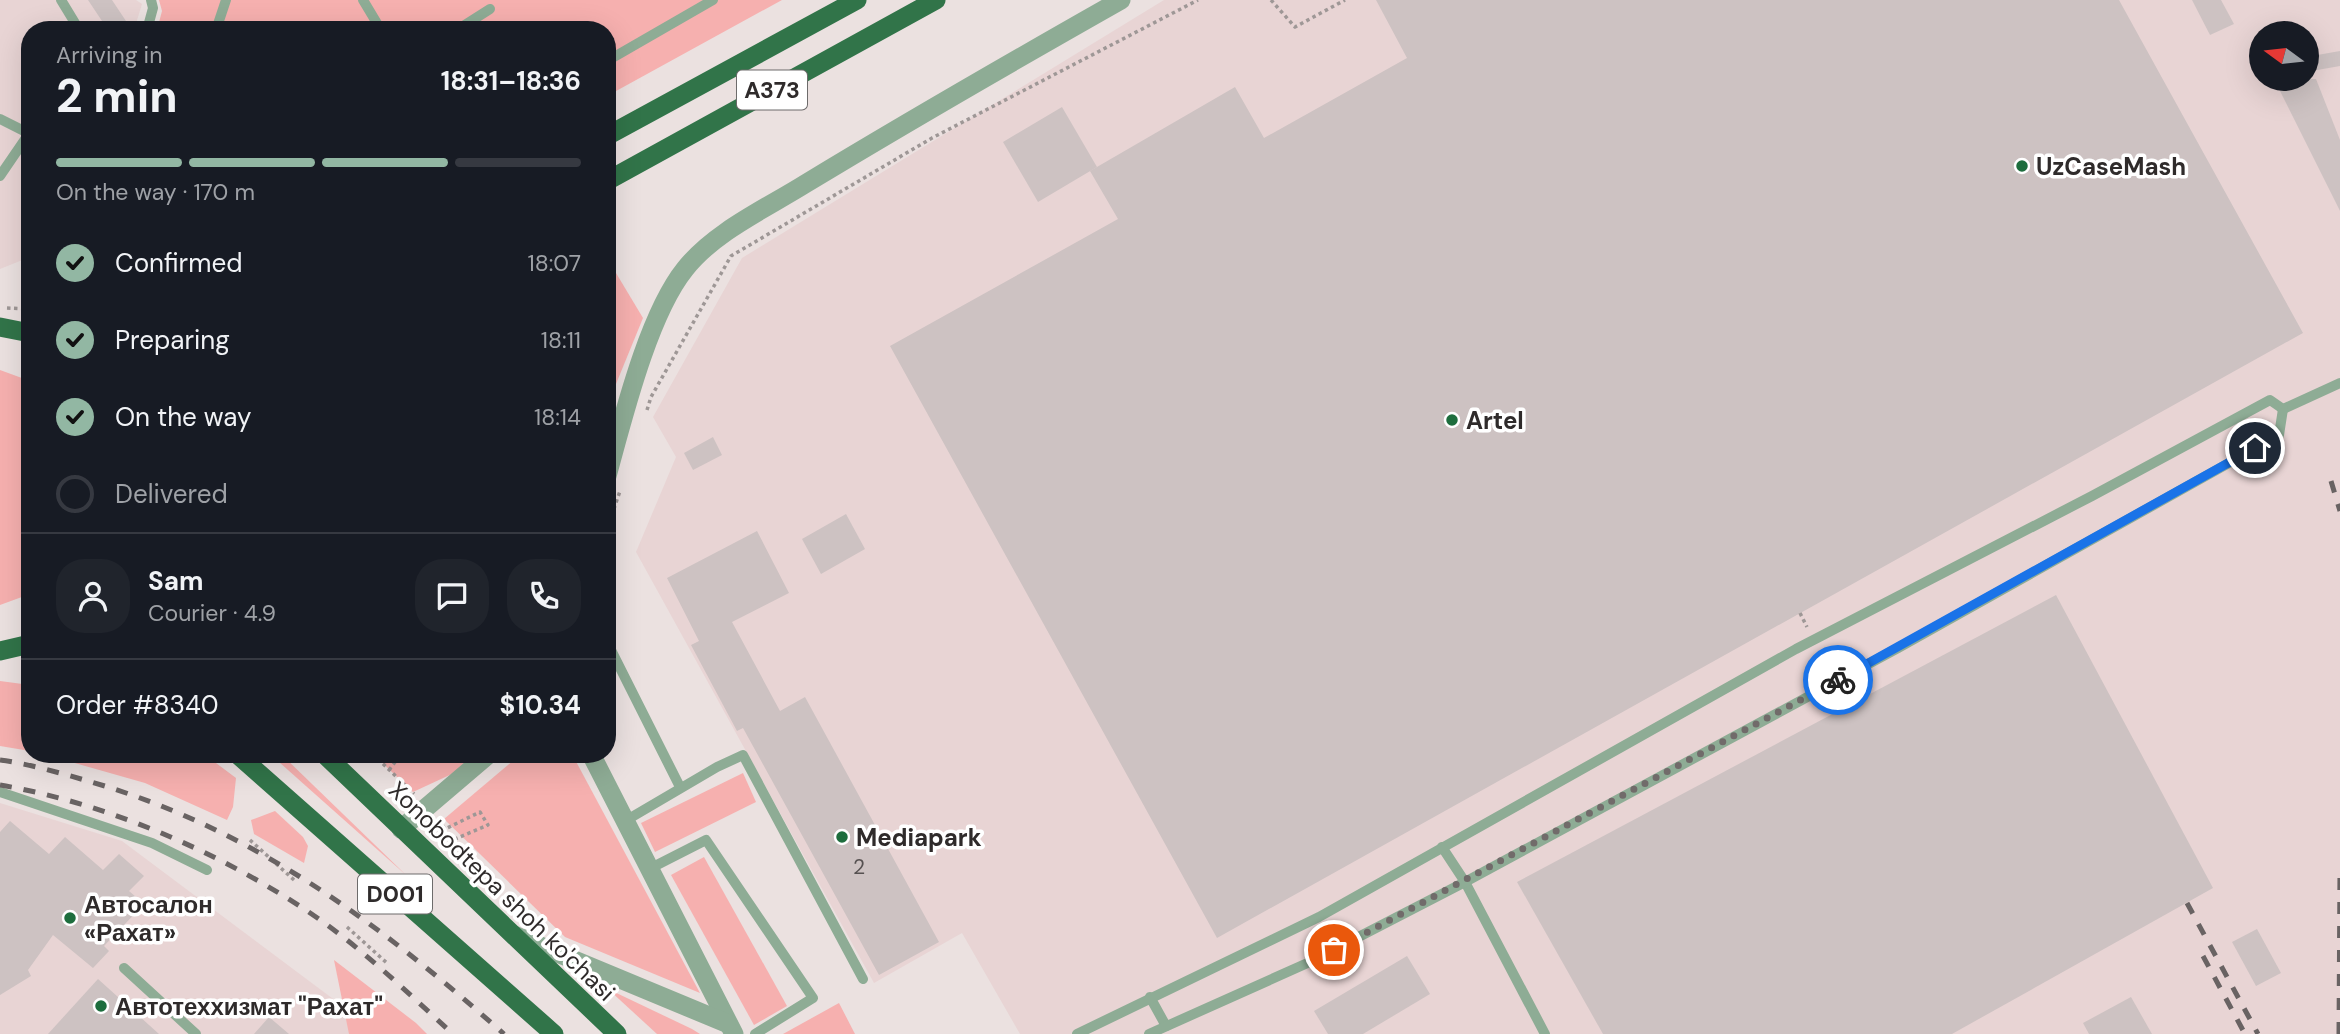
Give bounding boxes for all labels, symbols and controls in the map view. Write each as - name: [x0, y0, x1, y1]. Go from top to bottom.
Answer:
- north arrow: [2249, 21, 2319, 91]
- map controls: [2249, 21, 2319, 91]
- text: Arriving in: [56, 40, 162, 70]
- text: 18:31–18:36: [441, 64, 581, 98]
- text: 2 min: [56, 66, 178, 126]
- road number: A373: [737, 71, 807, 110]
- place label: UzCaseMash: [2036, 151, 2186, 182]
- marker: UzCaseMash: [2014, 158, 2030, 174]
- text: On the way · 170 m: [56, 177, 255, 207]
- icon: check: [56, 244, 94, 282]
- text: Confirmed: [115, 246, 242, 280]
- text: 18:07: [528, 248, 581, 278]
- icon: check: [56, 321, 94, 359]
- text: Preparing: [115, 323, 230, 357]
- text: 18:11: [541, 325, 581, 355]
- icon: check: [56, 398, 94, 436]
- text: On the way: [115, 400, 251, 434]
- text: 18:14: [534, 402, 581, 432]
- place label: Artel: [1466, 405, 1524, 436]
- marker: Artel: [1444, 412, 1460, 428]
- pin: [2225, 418, 2285, 478]
- icon: home: [2236, 429, 2274, 467]
- text: Delivered: [115, 477, 228, 511]
- button: person: [56, 559, 130, 633]
- button: chat: [415, 559, 489, 633]
- button: phone: [507, 559, 581, 633]
- text: Sam: [148, 564, 203, 598]
- text: Courier · 4.9: [148, 598, 276, 628]
- courier: [1803, 645, 1873, 715]
- icon: bike: [1819, 661, 1857, 699]
- text: Order #8340: [56, 688, 219, 722]
- text: $10.34: [499, 688, 581, 722]
- street label: Xonobodtepa shoh ko'chasi: [382, 775, 622, 1007]
- place label: Mediapark: [856, 822, 982, 853]
- marker: Mediapark: [834, 829, 850, 845]
- house number: 2: [853, 853, 865, 881]
- road number: D001: [358, 874, 432, 914]
- place label: Автосалон «Рахат»: [84, 889, 213, 948]
- marker: Автосалон «Рахат»: [62, 910, 78, 926]
- pin: [1304, 920, 1364, 980]
- icon: bag: [1315, 931, 1353, 969]
- place label: Автотеххизмат "Рахат": [115, 991, 383, 1022]
- marker: Автотеххизмат "Рахат": [93, 998, 109, 1014]

